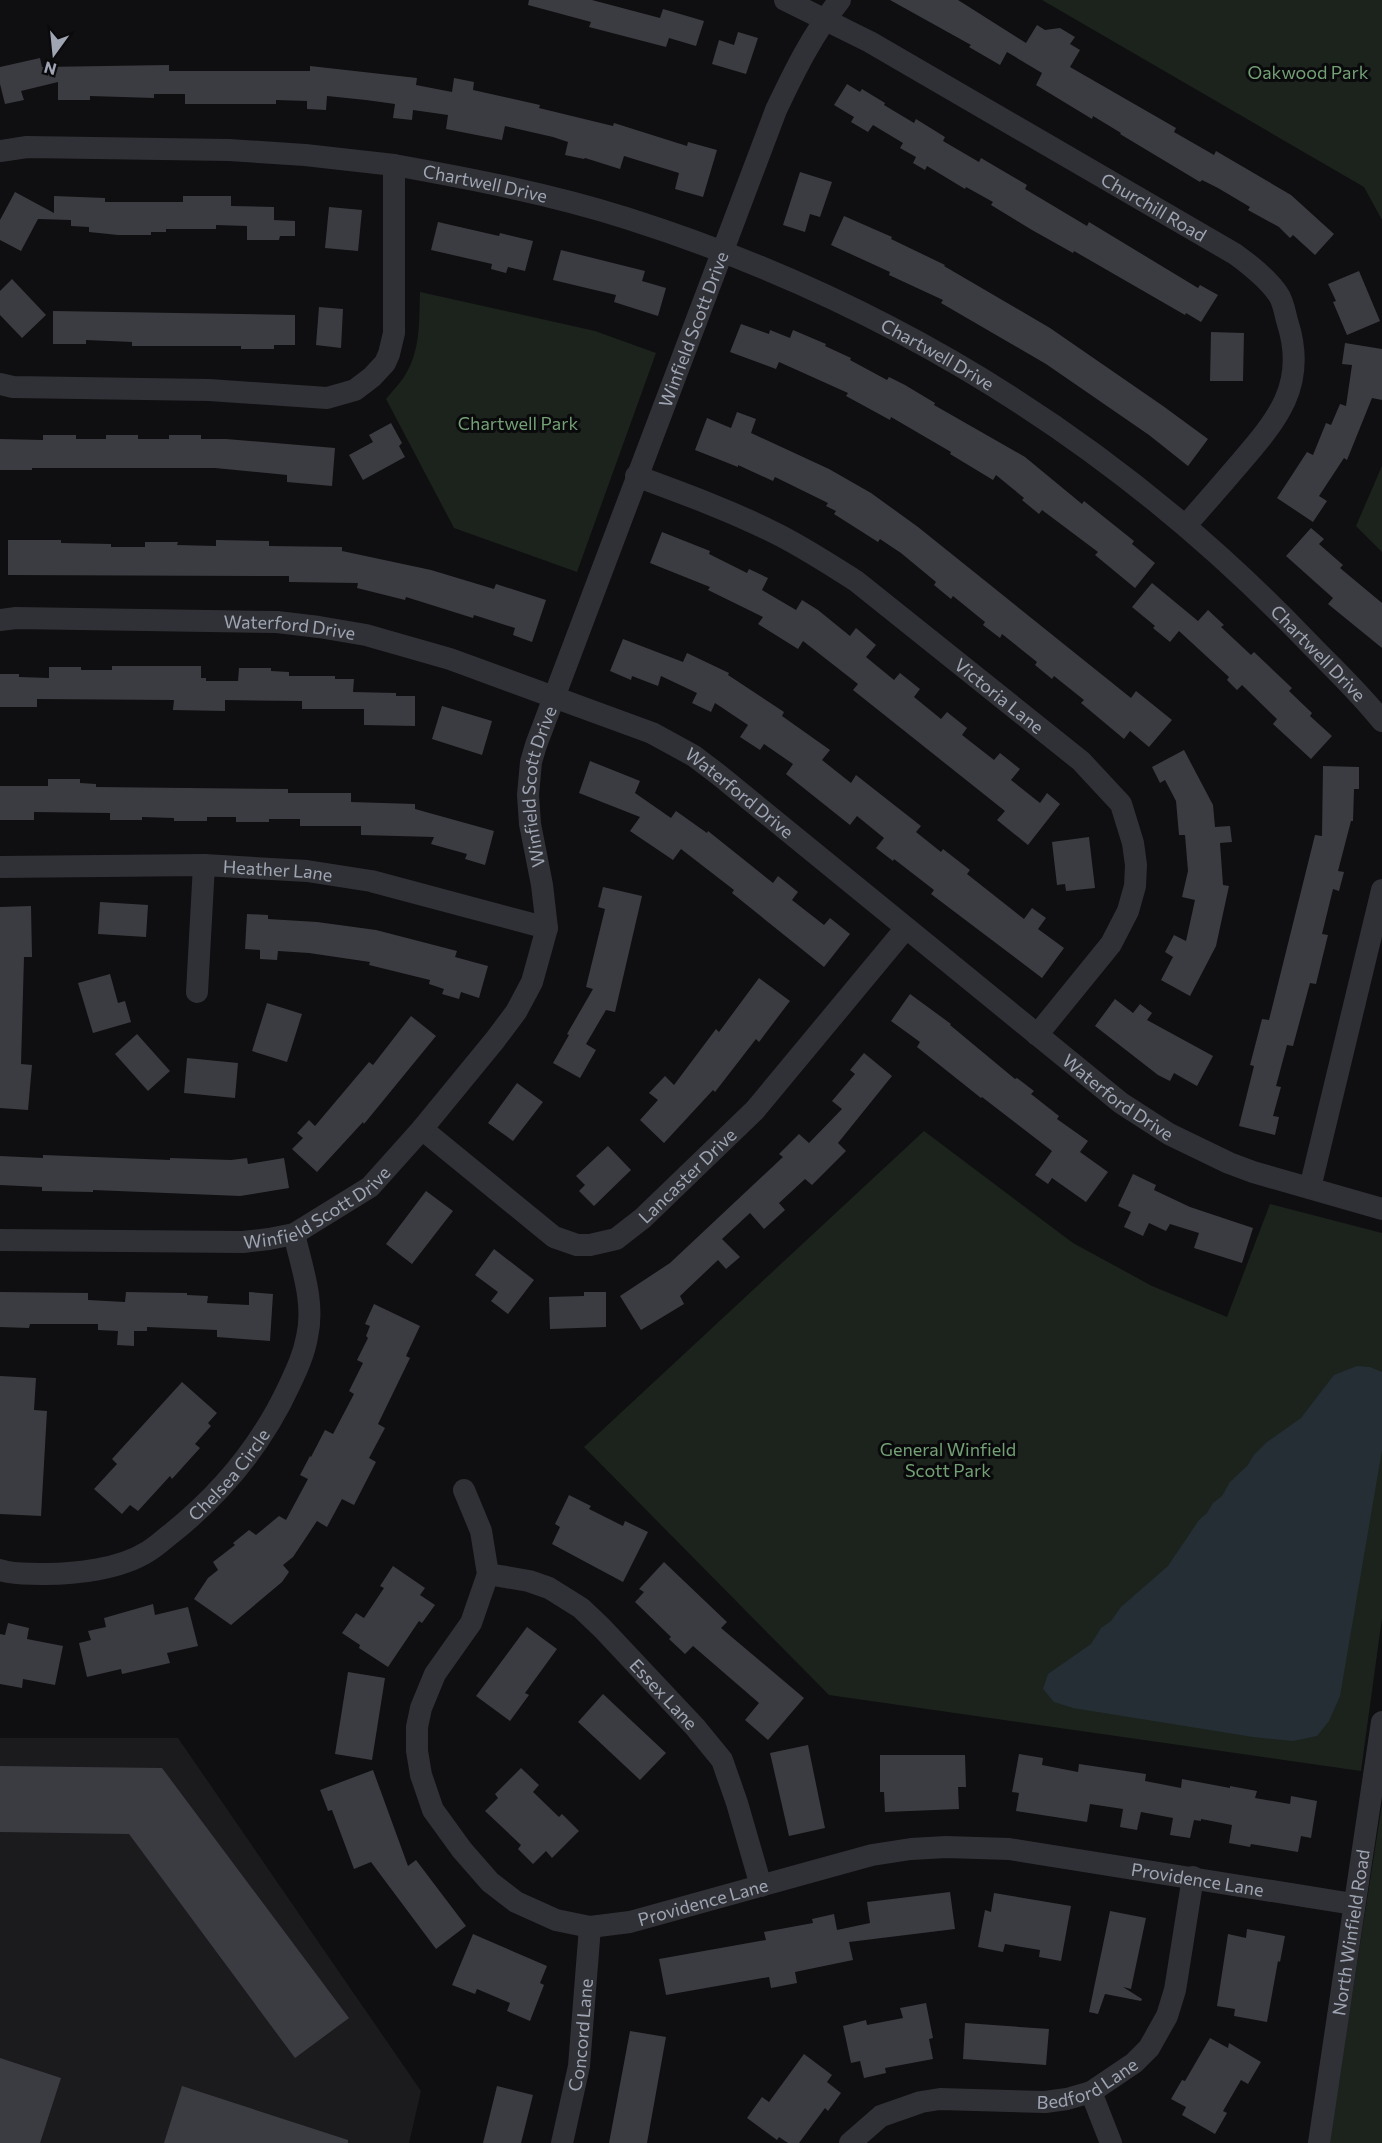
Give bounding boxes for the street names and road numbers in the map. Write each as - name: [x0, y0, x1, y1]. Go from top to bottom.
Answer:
- street label: Chartwell Drive: [421, 160, 550, 207]
- street label: Churchill Road: [1097, 168, 1210, 246]
- street label: Winfield Scott Drive: [654, 248, 733, 410]
- street label: Chartwell Drive: [877, 314, 998, 395]
- street label: Chartwell Drive: [1267, 600, 1371, 706]
- street label: Waterford Drive: [223, 610, 357, 644]
- street label: Victoria Lane: [950, 653, 1048, 738]
- street label: Winfield Scott Drive: [517, 703, 561, 869]
- street label: Waterford Drive: [681, 743, 798, 843]
- street label: Heather Lane: [222, 855, 334, 886]
- street label: Waterford Drive: [1058, 1049, 1178, 1145]
- street label: Lancaster Drive: [634, 1123, 741, 1228]
- street label: Winfield Scott Drive: [242, 1161, 394, 1253]
- street label: Chelsea Circle: [183, 1425, 274, 1525]
- street label: Essex Lane: [625, 1654, 702, 1734]
- street label: North Winfield Road: [1327, 1848, 1374, 2017]
- street label: Providence Lane: [1130, 1858, 1266, 1901]
- street label: Providence Lane: [635, 1873, 770, 1930]
- street label: Concord Lane: [563, 1978, 597, 2093]
- street label: Bedford Lane: [1036, 2053, 1142, 2113]

